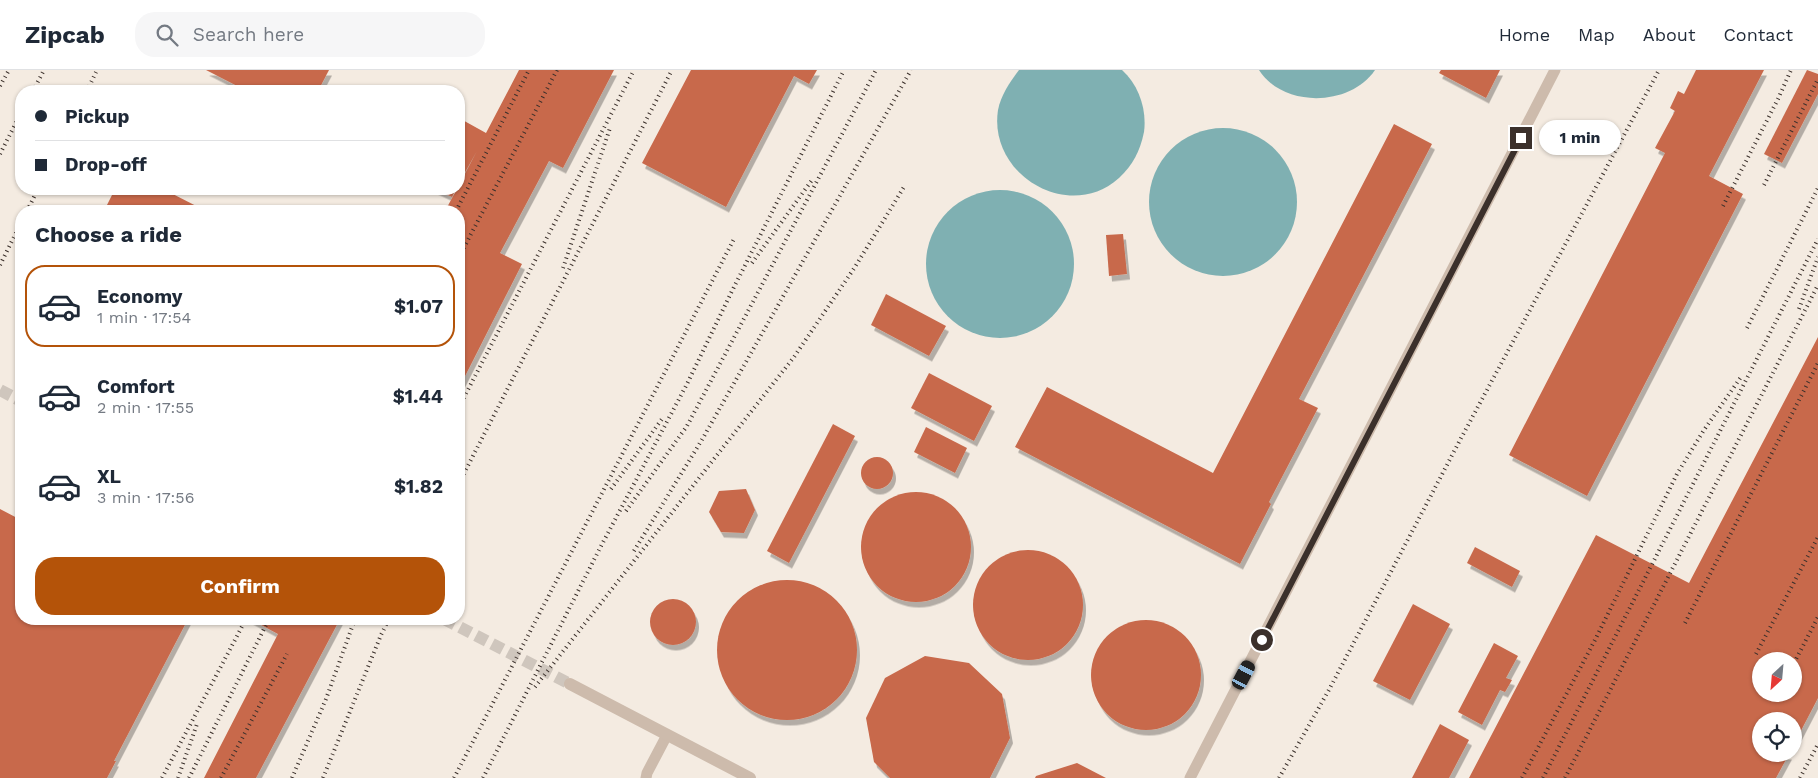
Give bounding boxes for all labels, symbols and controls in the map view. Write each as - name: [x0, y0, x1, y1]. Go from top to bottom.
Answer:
- search box: [135, 12, 485, 57]
- text: Zipcab: [25, 21, 105, 49]
- icon: search: [153, 21, 181, 49]
- text: Search here: [193, 23, 304, 46]
- text: Home: [1499, 24, 1550, 45]
- text: Map: [1578, 24, 1615, 45]
- text: About: [1643, 24, 1695, 45]
- text: Contact: [1723, 24, 1793, 45]
- text: Pickup: [65, 105, 129, 128]
- callout: 1 min: [1538, 120, 1621, 156]
- route end: [1510, 127, 1532, 149]
- text: 1 min: [1559, 128, 1601, 147]
- text: Drop-off: [65, 153, 147, 176]
- text: Choose a ride: [35, 222, 182, 247]
- icon: car: [37, 284, 82, 329]
- text: Economy: [97, 285, 182, 308]
- text: $1.07: [394, 295, 443, 318]
- text: 1 min · 17:54: [97, 308, 191, 327]
- icon: car: [37, 374, 82, 419]
- text: Comfort: [97, 375, 175, 398]
- text: $1.44: [393, 385, 443, 408]
- text: 2 min · 17:55: [97, 398, 194, 417]
- icon: car: [37, 464, 82, 509]
- text: XL: [97, 465, 121, 488]
- text: $1.82: [394, 475, 443, 498]
- text: 3 min · 17:56: [97, 488, 194, 507]
- button: Confirm: [35, 557, 445, 615]
- route start: [1251, 629, 1273, 651]
- north arrow: [1752, 652, 1802, 702]
- map controls: [1752, 652, 1802, 762]
- car: [1230, 658, 1257, 692]
- button: locate: [1752, 712, 1802, 762]

